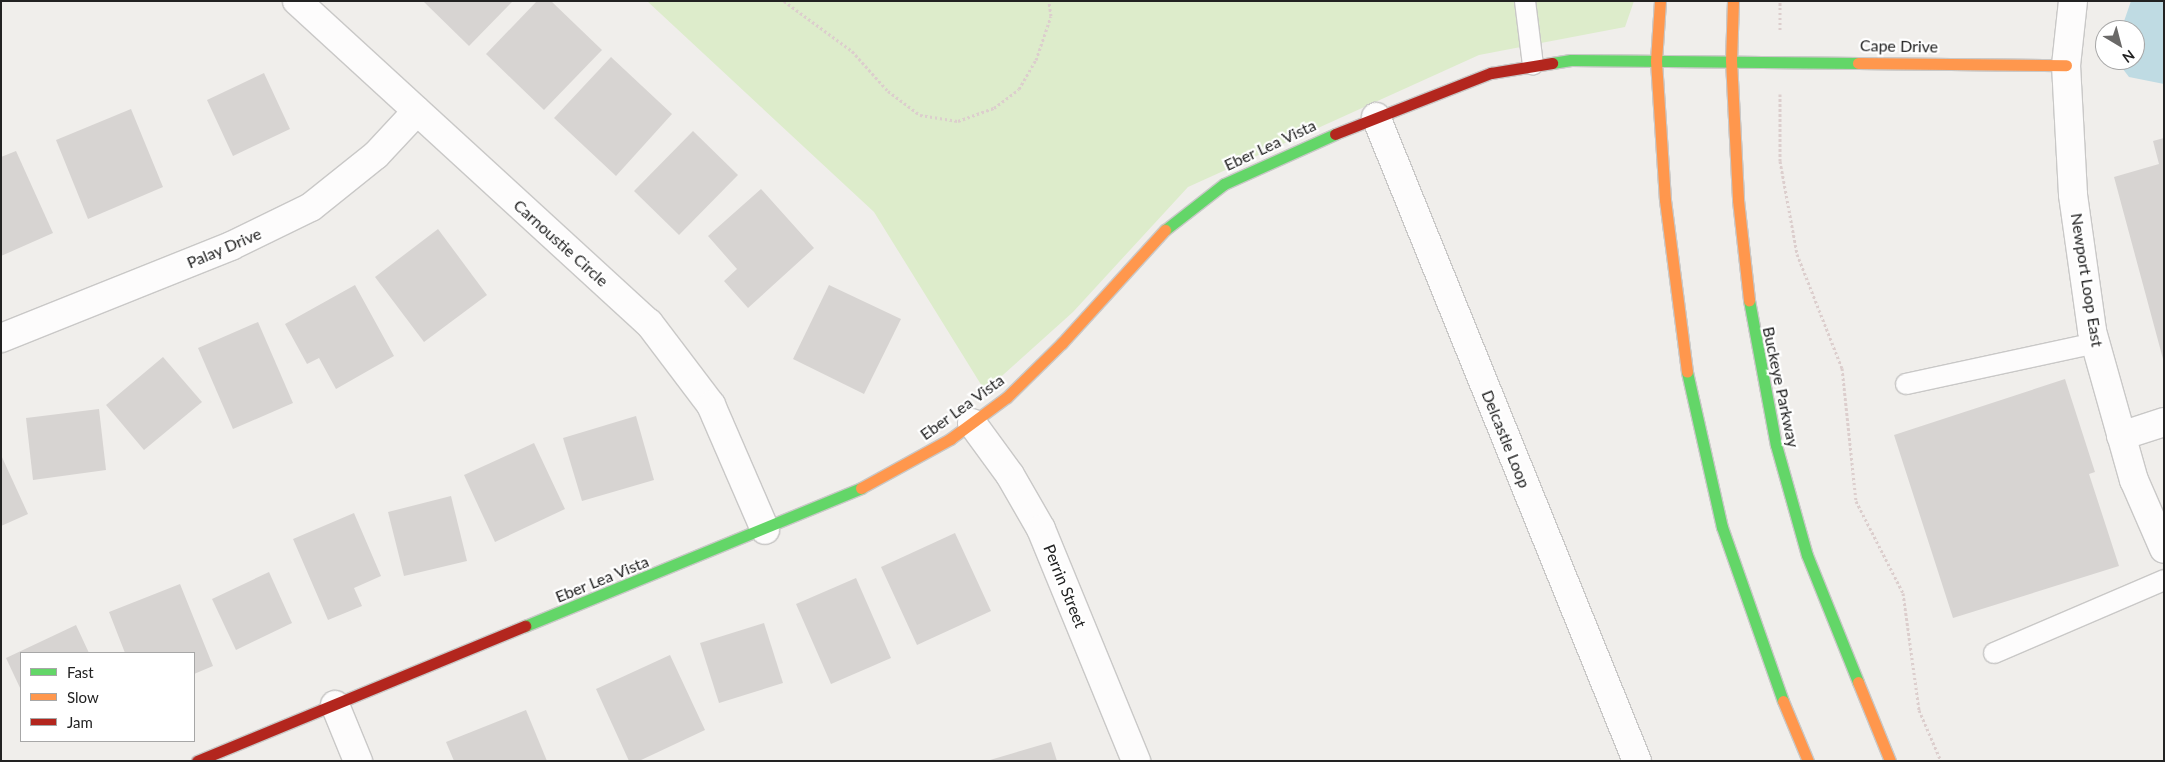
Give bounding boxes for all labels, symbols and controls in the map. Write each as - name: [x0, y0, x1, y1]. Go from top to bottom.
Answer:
- north arrow: [2095, 20, 2145, 70]
- street label: Cape Drive: [1860, 36, 1938, 56]
- text: N: [2119, 47, 2138, 67]
- street label: Eber Lea Vista: [1221, 115, 1319, 175]
- street label: Carnoustie Circle: [510, 196, 612, 290]
- street label: Newport Loop East: [2067, 212, 2107, 348]
- street label: Palay Drive: [184, 224, 264, 272]
- street label: Buckeye Parkway: [1759, 325, 1803, 449]
- street label: Eber Lea Vista: [916, 370, 1008, 444]
- street label: Delcastle Loop: [1478, 387, 1534, 491]
- street label: Perrin Street: [1040, 541, 1090, 631]
- street label: Eber Lea Vista: [552, 551, 652, 607]
- legend: [20, 652, 195, 742]
- text: Fast: [67, 663, 94, 681]
- text: Slow: [67, 688, 99, 706]
- text: Jam: [67, 713, 93, 731]

